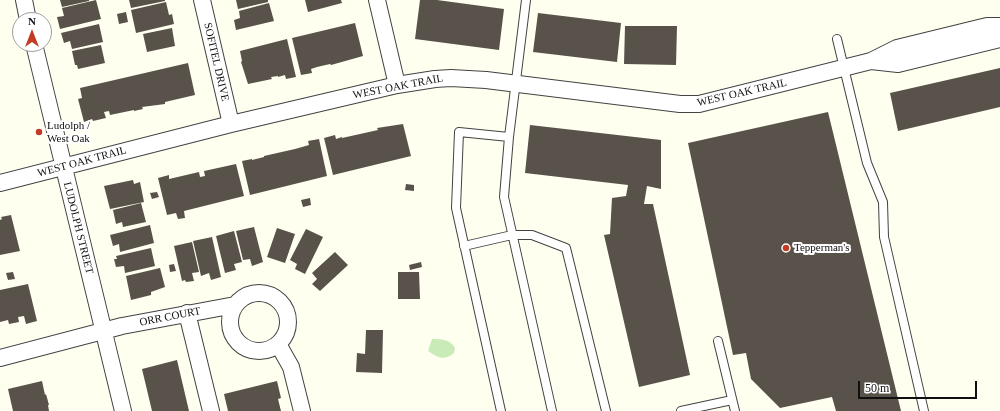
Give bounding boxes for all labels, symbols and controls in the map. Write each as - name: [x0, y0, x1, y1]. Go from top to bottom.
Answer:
- north arrow: [12, 12, 52, 52]
- text: N: [28, 15, 36, 27]
- street label: SOFITEL DRIVE: [201, 21, 231, 103]
- street label: WEST OAK TRAIL: [352, 72, 444, 102]
- street label: WEST OAK TRAIL: [696, 76, 788, 110]
- place label: Ludolph / West Oak: [47, 119, 90, 145]
- marker: Ludolph / West Oak: [34, 127, 44, 137]
- street label: WEST OAK TRAIL: [36, 144, 128, 180]
- street label: LUDOLPH STREET: [60, 181, 96, 275]
- place label: Tepperman's: [794, 241, 850, 255]
- marker: Tepperman's: [781, 243, 791, 253]
- street label: ORR COURT: [138, 305, 202, 329]
- scale bar: [860, 373, 979, 399]
- text: 50 m: [865, 381, 889, 395]

